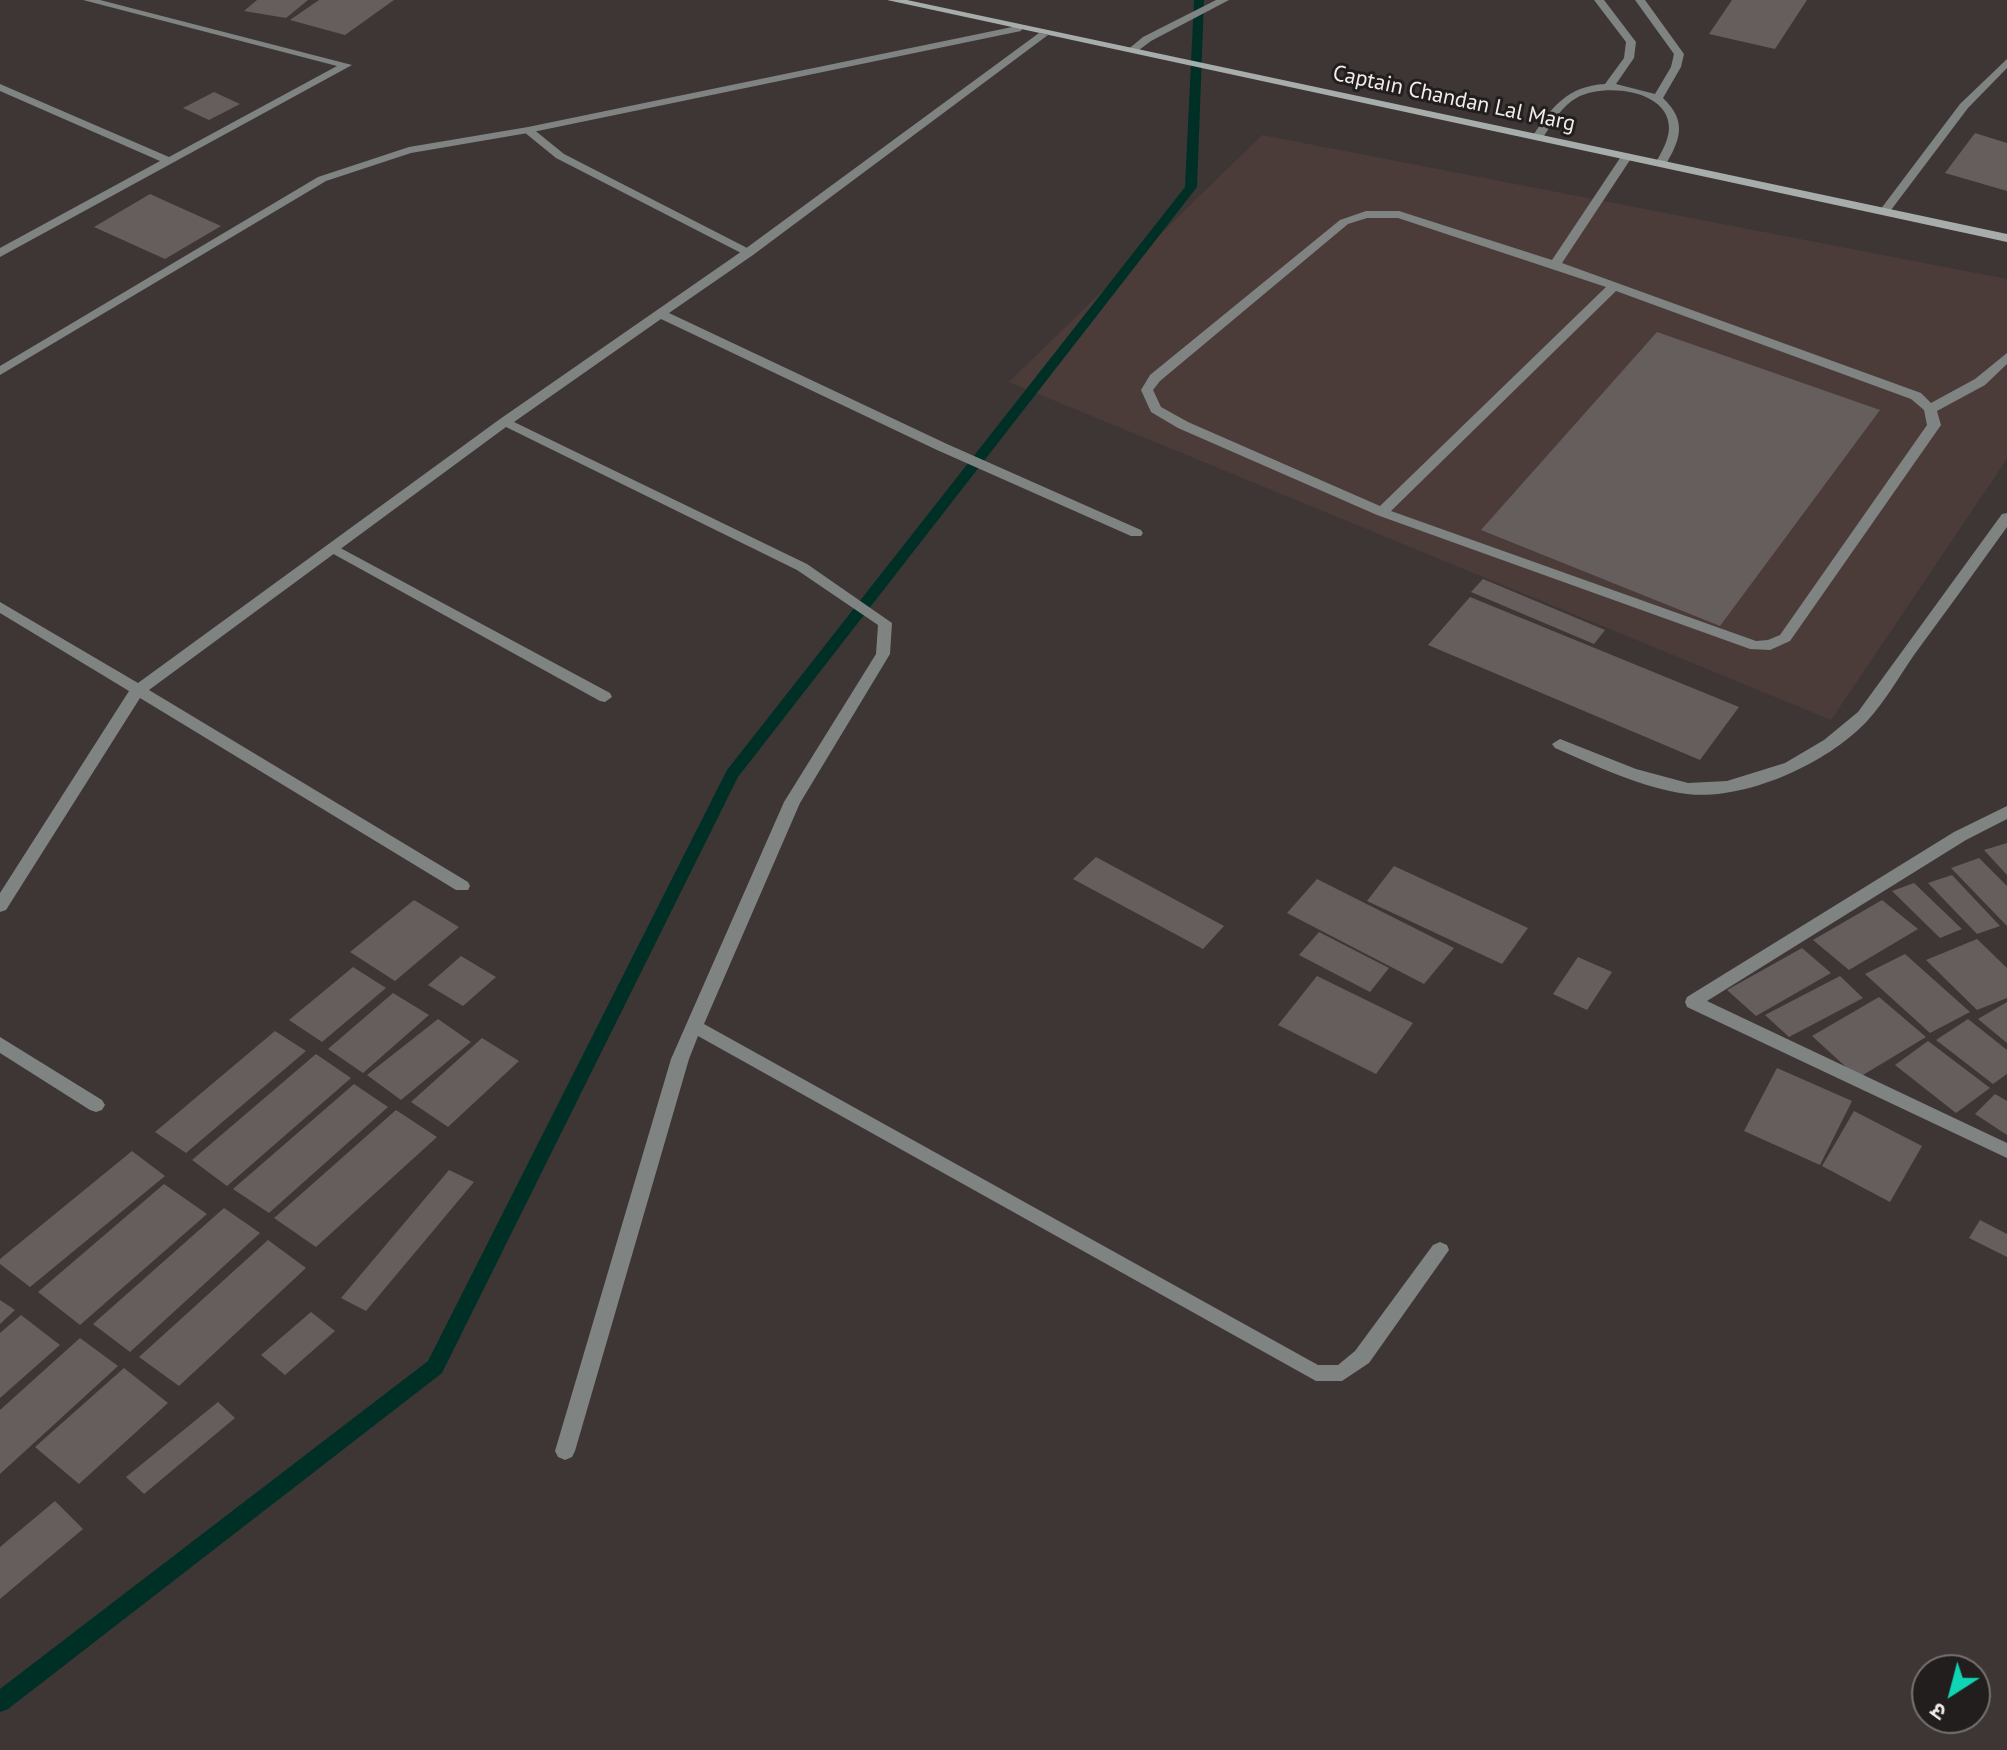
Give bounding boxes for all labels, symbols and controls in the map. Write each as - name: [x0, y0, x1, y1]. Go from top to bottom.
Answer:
- street label: Captain Chandan Lal Marg: [1330, 60, 1578, 138]
- north arrow: [1911, 1654, 1991, 1734]
- text: उ: [1925, 1697, 1952, 1727]

